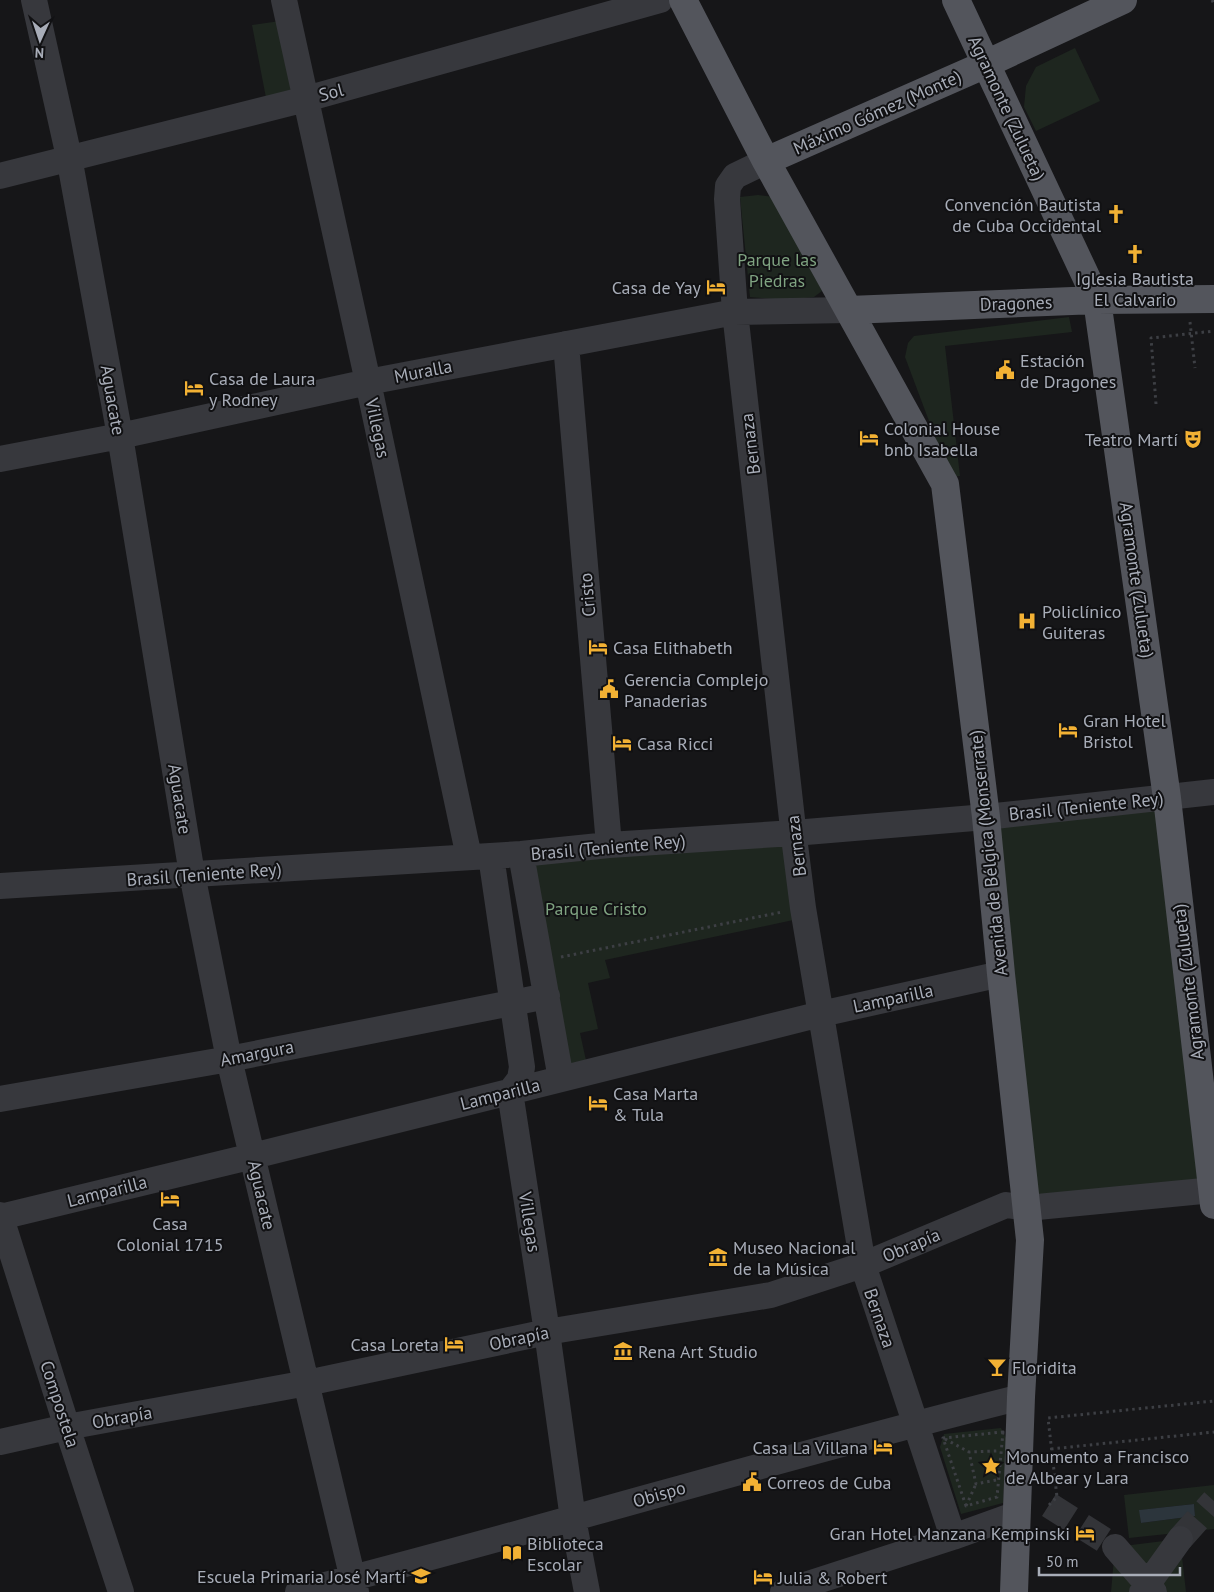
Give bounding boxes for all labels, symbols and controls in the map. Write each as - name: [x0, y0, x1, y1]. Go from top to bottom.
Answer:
- north arrow: [15, 15, 65, 65]
- street label: Agramonte (Zulueta): [963, 32, 1051, 184]
- text: N: [34, 44, 44, 62]
- street label: Máximo Gómez (Monte): [789, 65, 965, 159]
- street label: Sol: [316, 78, 347, 106]
- place label: Convención Bautista de Cuba Occidental: [944, 193, 1102, 237]
- church icon: Convención Bautista de Cuba Occidental: [1105, 203, 1127, 225]
- church icon: Iglesia Bautista El Calvario: [1124, 243, 1146, 265]
- park label: Parque las Piedras: [737, 248, 817, 292]
- place label: Iglesia Bautista El Calvario: [1076, 267, 1194, 311]
- place label: Casa de Yay: [612, 276, 702, 299]
- hotel icon: Casa de Yay: [705, 276, 727, 298]
- street label: Dragones: [979, 290, 1053, 316]
- place label: Estación de Dragones: [1020, 349, 1116, 393]
- street label: Muralla: [392, 354, 454, 388]
- public building icon: Estación de Dragones: [994, 359, 1016, 381]
- street label: Aguacate: [96, 363, 130, 437]
- place label: Casa de Laura y Rodney: [209, 367, 315, 411]
- hotel icon: Casa de Laura y Rodney: [183, 377, 205, 399]
- street label: Villegas: [360, 395, 396, 460]
- street label: Bernaza: [735, 412, 765, 476]
- place label: Colonial House bnb Isabella: [884, 417, 1000, 461]
- hotel icon: Colonial House bnb Isabella: [858, 427, 880, 449]
- place label: Teatro Martí: [1085, 428, 1178, 451]
- theatre icon: Teatro Martí: [1182, 428, 1204, 450]
- street label: Agramonte (Zulueta): [1115, 501, 1159, 659]
- street label: Cristo: [574, 572, 600, 618]
- place label: Policlínico Guiteras: [1042, 600, 1121, 644]
- hospital icon: Policlínico Guiteras: [1016, 610, 1038, 632]
- hotel icon: Casa Elithabeth: [587, 636, 609, 658]
- place label: Casa Elithabeth: [613, 636, 733, 659]
- place label: Gerencia Complejo Panaderias: [624, 668, 768, 712]
- public building icon: Gerencia Complejo Panaderias: [598, 678, 620, 700]
- place label: Gran Hotel Bristol: [1083, 709, 1167, 753]
- hotel icon: Gran Hotel Bristol: [1057, 719, 1079, 741]
- street label: Avenida de Bélgica (Monserrate): [964, 729, 1012, 977]
- hotel icon: Casa Ricci: [611, 732, 633, 754]
- place label: Casa Ricci: [637, 732, 713, 755]
- street label: Aguacate: [163, 762, 197, 836]
- street label: Brasil (Teniente Rey): [1008, 786, 1164, 826]
- street label: Bernaza: [781, 814, 811, 878]
- street label: Brasil (Teniente Rey): [530, 829, 686, 865]
- street label: Brasil (Teniente Rey): [126, 857, 282, 891]
- park label: Parque Cristo: [545, 897, 647, 920]
- street label: Agramonte (Zulueta): [1167, 903, 1209, 1061]
- street label: Lamparilla: [851, 978, 935, 1018]
- street label: Amargura: [218, 1035, 296, 1071]
- street label: Lamparilla: [458, 1073, 542, 1115]
- place label: Casa Marta & Tula: [613, 1082, 698, 1126]
- hotel icon: Casa Marta & Tula: [587, 1092, 609, 1114]
- street label: Aguacate: [243, 1158, 281, 1232]
- street label: Lamparilla: [65, 1170, 149, 1212]
- hotel icon: Casa Colonial 1715: [159, 1188, 181, 1210]
- street label: Villegas: [514, 1189, 546, 1254]
- place label: Casa Colonial 1715: [116, 1212, 224, 1256]
- street label: Obrapía: [879, 1223, 943, 1267]
- place label: Museo Nacional de la Música: [733, 1236, 856, 1280]
- museum icon: Museo Nacional de la Música: [707, 1246, 729, 1268]
- street label: Bernaza: [859, 1285, 901, 1351]
- street label: Obrapía: [487, 1320, 551, 1356]
- place label: Casa Loreta: [351, 1333, 439, 1356]
- hotel icon: Casa Loreta: [443, 1333, 465, 1355]
- museum icon: Rena Art Studio: [612, 1340, 634, 1362]
- place label: Rena Art Studio: [638, 1340, 758, 1363]
- bar icon: Floridita: [986, 1356, 1008, 1378]
- place label: Floridita: [1012, 1356, 1077, 1379]
- street label: Compostela: [35, 1358, 85, 1450]
- street label: Obrapía: [90, 1400, 154, 1434]
- place label: Casa La Villana: [752, 1436, 868, 1459]
- hotel icon: Casa La Villana: [872, 1436, 894, 1458]
- place label: Monumento a Francisco de Albear y Lara: [1006, 1445, 1189, 1489]
- place icon: Monumento a Francisco de Albear y Lara: [980, 1455, 1002, 1477]
- public building icon: Correos de Cuba: [741, 1471, 763, 1493]
- place label: Correos de Cuba: [767, 1471, 891, 1494]
- street label: Obispo: [630, 1476, 688, 1512]
- place label: Gran Hotel Manzana Kempinski: [830, 1522, 1070, 1545]
- hotel icon: Gran Hotel Manzana Kempinski: [1074, 1522, 1096, 1544]
- place label: Biblioteca Escolar: [527, 1532, 604, 1576]
- library icon: Biblioteca Escolar: [501, 1542, 523, 1564]
- scale bar: [1039, 1544, 1180, 1576]
- text: 50 m: [1046, 1552, 1079, 1571]
- place label: Escuela Primaria José Martí: [197, 1565, 406, 1588]
- school or university icon: Escuela Primaria José Martí: [410, 1565, 432, 1587]
- hotel icon: Julia & Robert: [752, 1566, 774, 1588]
- place label: Julia & Robert: [777, 1566, 887, 1589]

